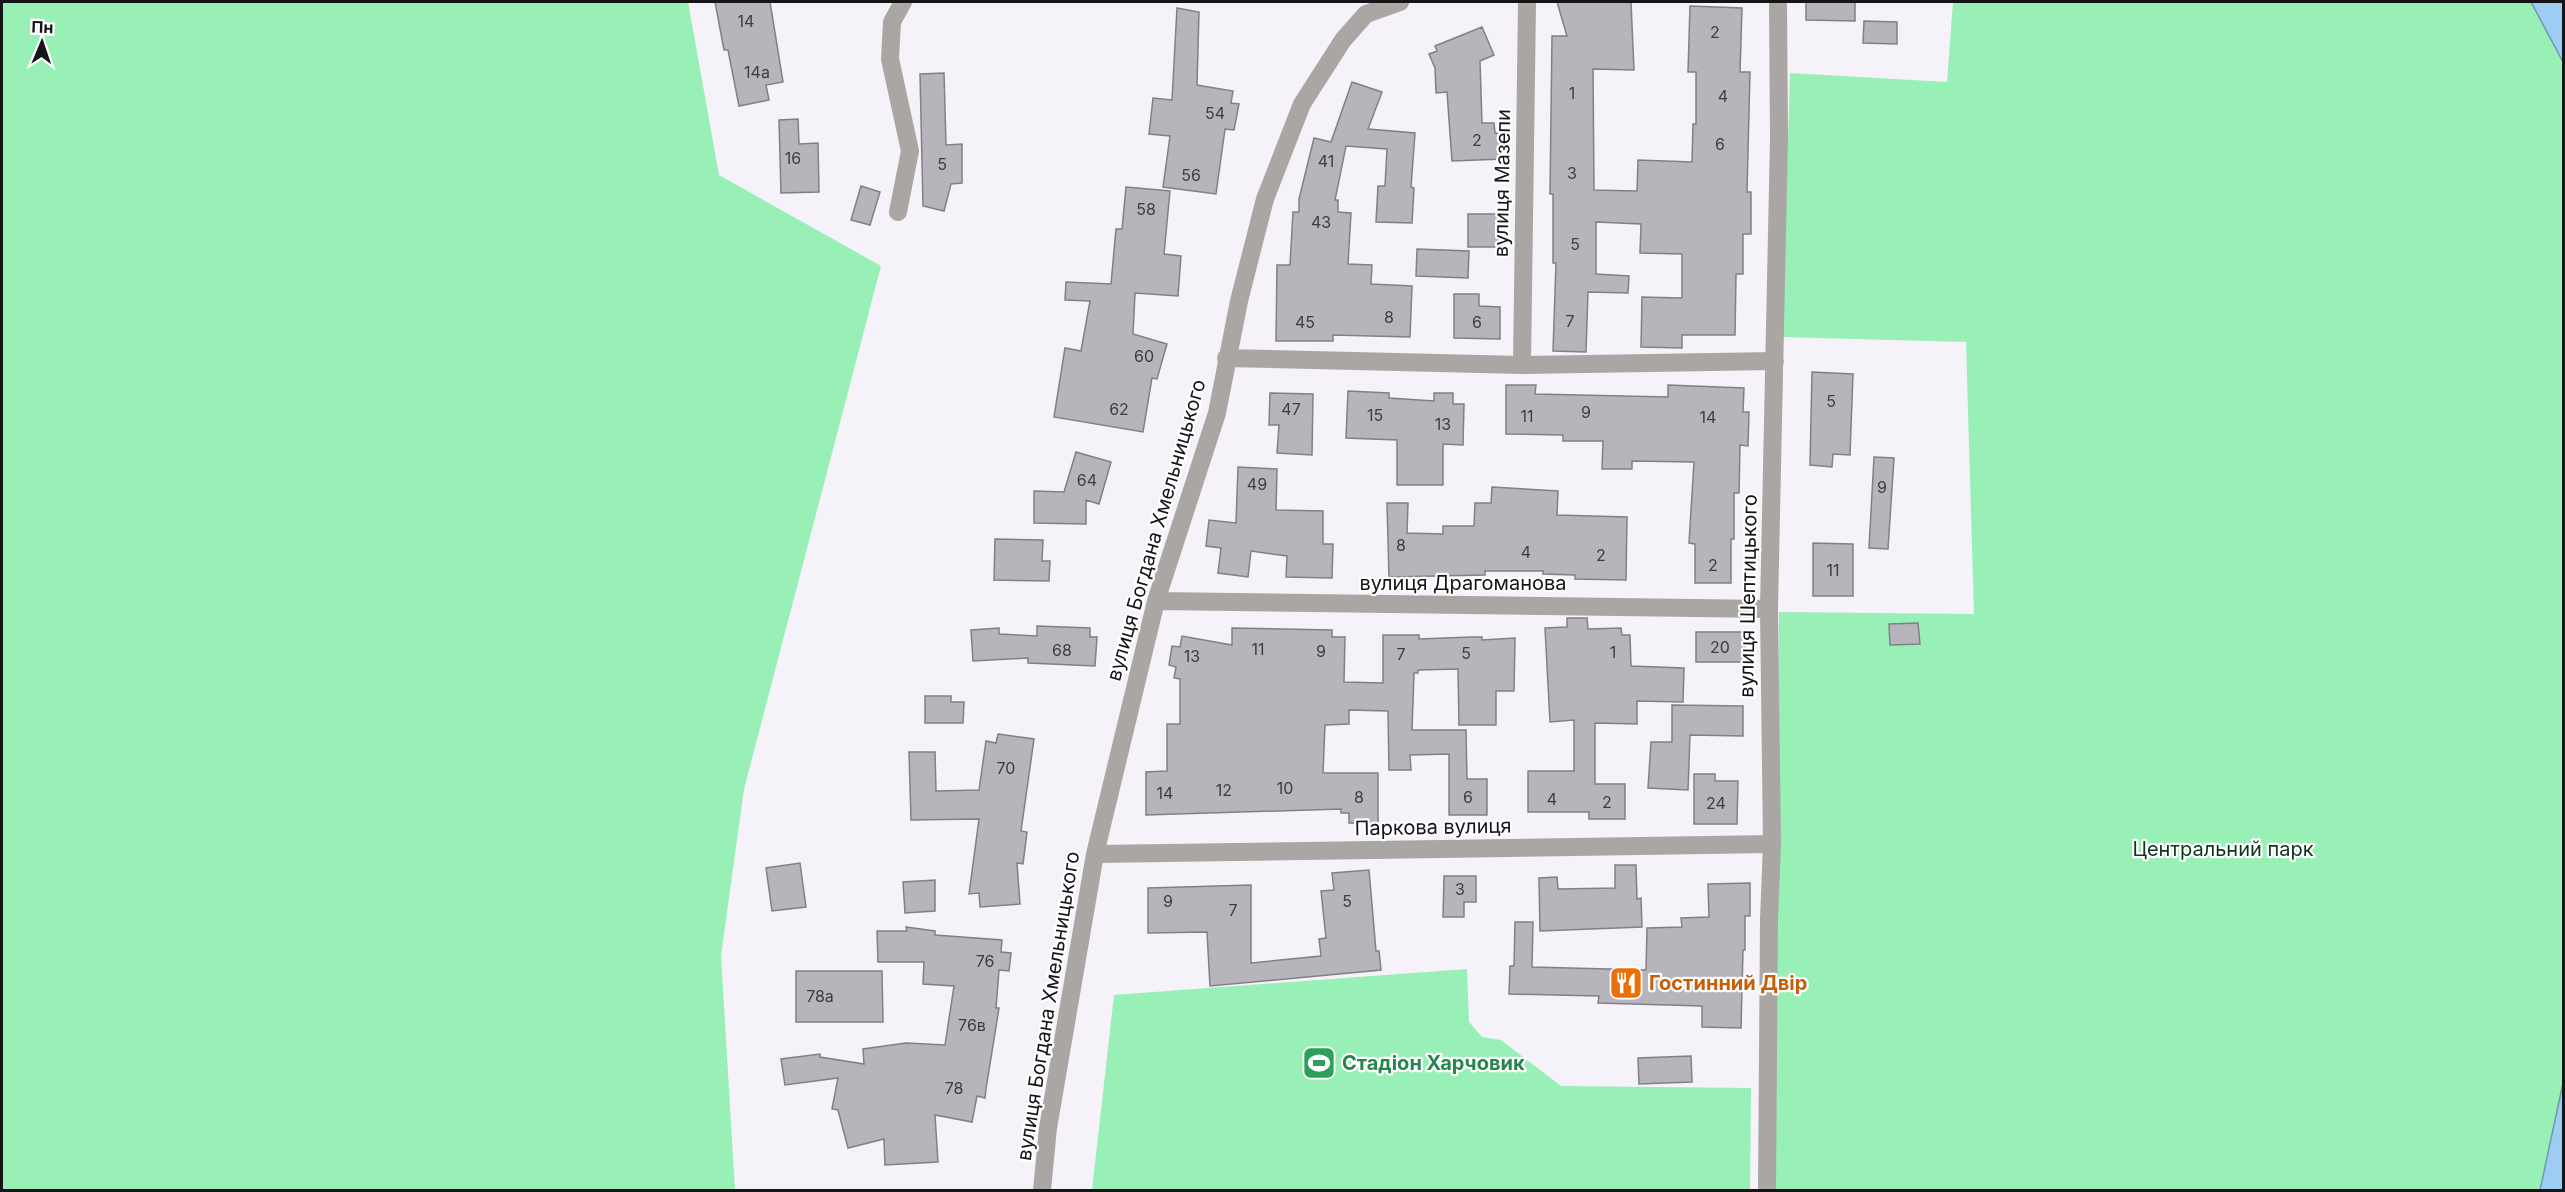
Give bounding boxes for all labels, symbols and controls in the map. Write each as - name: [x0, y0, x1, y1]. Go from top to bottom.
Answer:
- house number: 14: [738, 11, 754, 31]
- north arrow: [12, 12, 72, 72]
- text: Пн: [31, 17, 54, 37]
- house number: 2: [1710, 22, 1720, 42]
- house number: 14а: [744, 62, 770, 82]
- house number: 1: [1569, 83, 1575, 103]
- house number: 4: [1718, 86, 1728, 106]
- house number: 54: [1205, 103, 1225, 123]
- street label: вулиця Мазепи: [1489, 109, 1515, 257]
- house number: 2: [1472, 130, 1482, 150]
- house number: 6: [1715, 134, 1725, 154]
- house number: 16: [785, 148, 801, 168]
- house number: 41: [1318, 151, 1334, 171]
- house number: 5: [937, 154, 947, 174]
- house number: 3: [1567, 163, 1577, 183]
- house number: 56: [1181, 165, 1201, 185]
- house number: 58: [1136, 199, 1156, 219]
- house number: 43: [1311, 212, 1331, 232]
- house number: 5: [1570, 234, 1580, 254]
- house number: 8: [1384, 307, 1394, 327]
- house number: 7: [1565, 311, 1575, 331]
- house number: 45: [1295, 312, 1315, 332]
- house number: 6: [1472, 312, 1482, 332]
- house number: 60: [1134, 346, 1154, 366]
- street label: вулиця Богдана Хмельницького: [1101, 376, 1211, 684]
- house number: 5: [1826, 391, 1836, 411]
- house number: 62: [1109, 399, 1129, 419]
- house number: 47: [1281, 399, 1301, 419]
- house number: 9: [1581, 402, 1591, 422]
- house number: 15: [1367, 405, 1383, 425]
- house number: 11: [1520, 406, 1534, 426]
- house number: 14: [1700, 407, 1716, 427]
- house number: 13: [1435, 414, 1451, 434]
- house number: 64: [1077, 470, 1097, 490]
- house number: 49: [1247, 474, 1267, 494]
- house number: 9: [1877, 477, 1887, 497]
- street label: вулиця Шептицького: [1734, 494, 1762, 698]
- house number: 8: [1396, 535, 1406, 555]
- house number: 4: [1521, 542, 1531, 562]
- house number: 2: [1596, 545, 1606, 565]
- house number: 2: [1708, 555, 1718, 575]
- house number: 11: [1826, 560, 1840, 580]
- street label: вулиця Драгоманова: [1359, 571, 1567, 595]
- house number: 20: [1710, 637, 1730, 657]
- house number: 11: [1251, 639, 1265, 659]
- house number: 68: [1052, 640, 1072, 660]
- house number: 9: [1316, 641, 1326, 661]
- house number: 1: [1610, 642, 1616, 662]
- house number: 5: [1461, 643, 1471, 663]
- house number: 7: [1396, 644, 1406, 664]
- house number: 13: [1184, 646, 1200, 666]
- house number: 70: [997, 758, 1015, 778]
- house number: 10: [1277, 778, 1293, 798]
- house number: 12: [1216, 780, 1232, 800]
- house number: 14: [1157, 783, 1173, 803]
- house number: 8: [1354, 787, 1364, 807]
- house number: 6: [1463, 787, 1473, 807]
- house number: 4: [1547, 789, 1557, 809]
- house number: 2: [1602, 792, 1612, 812]
- house number: 24: [1706, 793, 1726, 813]
- street label: Паркова вулиця: [1354, 814, 1512, 840]
- park label: Центральний парк: [2132, 837, 2314, 861]
- street label: вулиця Богдана Хмельницького: [1012, 850, 1084, 1162]
- house number: 3: [1455, 879, 1465, 899]
- house number: 9: [1163, 891, 1173, 911]
- house number: 5: [1342, 891, 1352, 911]
- house number: 7: [1228, 900, 1238, 920]
- house number: 76: [976, 951, 994, 971]
- restaurant icon: Гостинний Двір: [1608, 965, 1644, 1001]
- place label: Гостинний Двір: [1649, 971, 1807, 995]
- house number: 78а: [806, 986, 834, 1006]
- house number: 76в: [958, 1015, 986, 1035]
- sports icon: Стадіон Харчовик: [1301, 1045, 1337, 1081]
- place label: Стадіон Харчовик: [1342, 1051, 1525, 1075]
- house number: 78: [945, 1078, 963, 1098]

